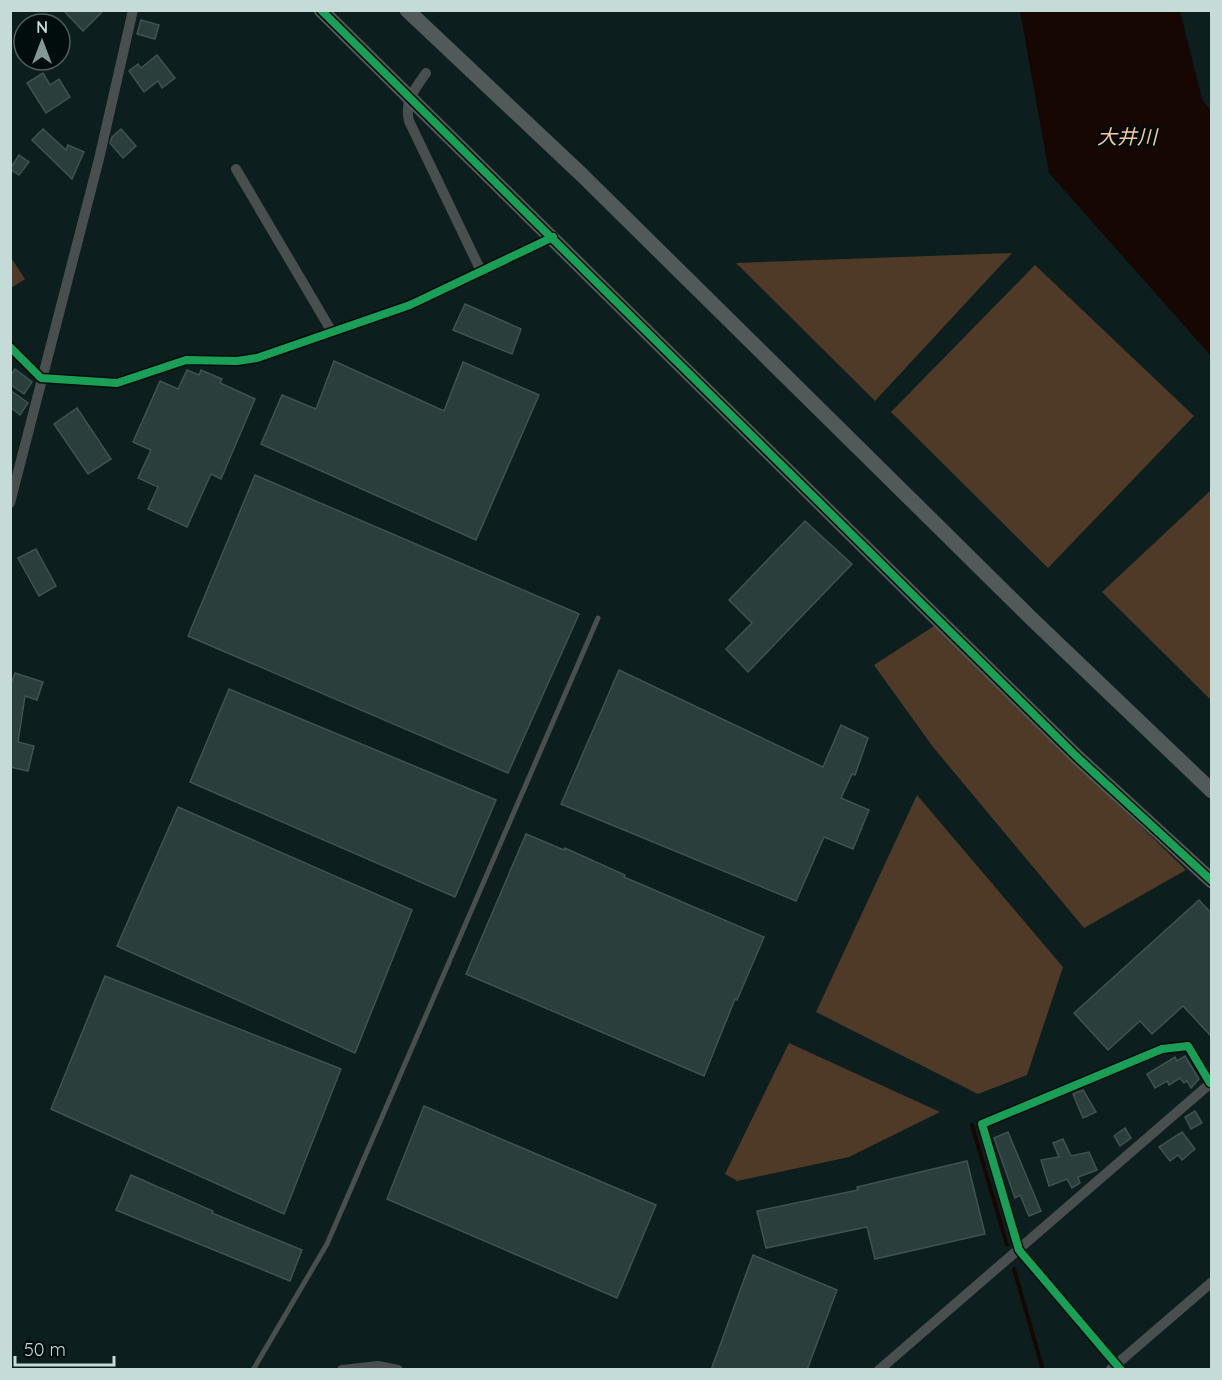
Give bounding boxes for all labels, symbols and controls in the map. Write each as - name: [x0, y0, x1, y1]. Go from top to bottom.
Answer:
- north arrow: [12, 12, 72, 72]
- text: N: [36, 17, 48, 37]
- water label: 大井川: [1097, 124, 1159, 149]
- scale bar: [15, 1329, 114, 1367]
- text: 50 m: [24, 1338, 66, 1361]

